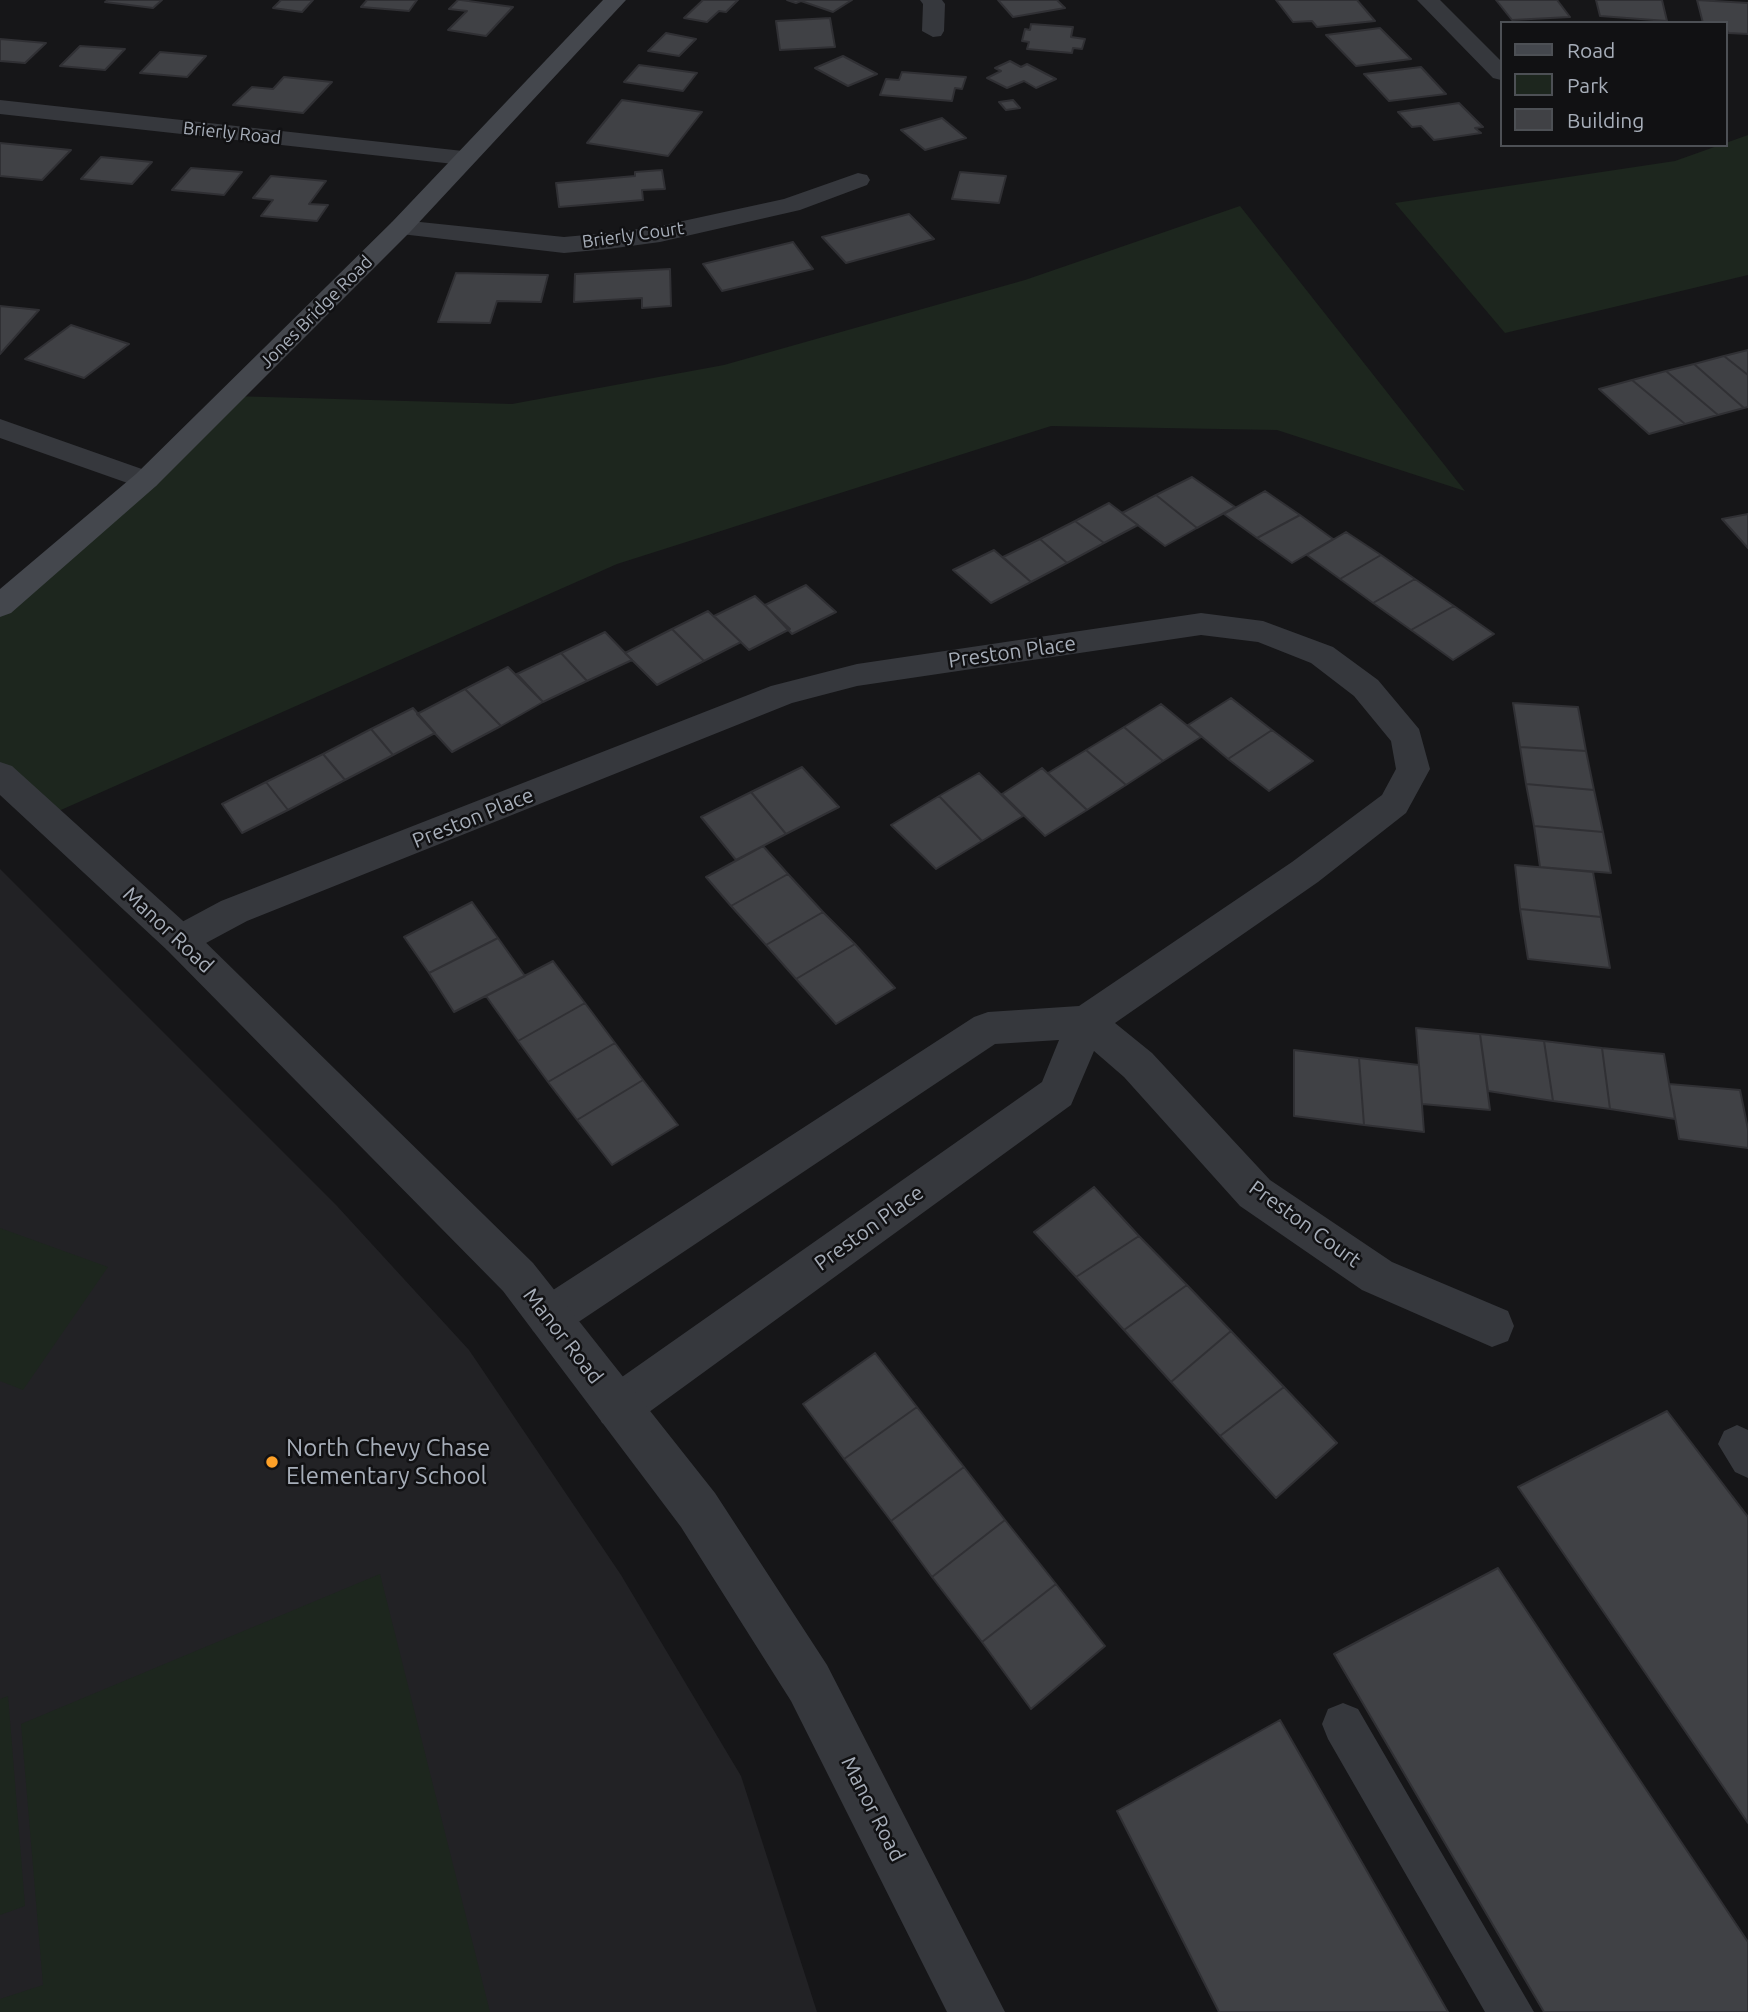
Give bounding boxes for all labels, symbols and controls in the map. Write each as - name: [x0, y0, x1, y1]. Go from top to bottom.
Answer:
- legend: [1500, 21, 1727, 147]
- text: Road: [1567, 38, 1615, 62]
- text: Park: [1567, 73, 1609, 97]
- text: Building: [1567, 108, 1644, 132]
- street label: Brierly Road: [182, 117, 282, 149]
- street label: Brierly Court: [581, 217, 685, 253]
- street label: Jones Bridge Road: [255, 251, 377, 373]
- street label: Preston Place: [947, 631, 1077, 673]
- street label: Preston Place: [409, 782, 537, 854]
- street label: Manor Road: [118, 882, 218, 978]
- street label: Preston Court: [1244, 1175, 1366, 1273]
- street label: Preston Place: [810, 1180, 928, 1276]
- street label: Manor Road: [518, 1283, 608, 1389]
- place label: North Chevy Chase Elementary School: [286, 1434, 490, 1490]
- marker: North Chevy Chase Elementary School: [264, 1454, 280, 1470]
- street label: Manor Road: [836, 1752, 910, 1866]

